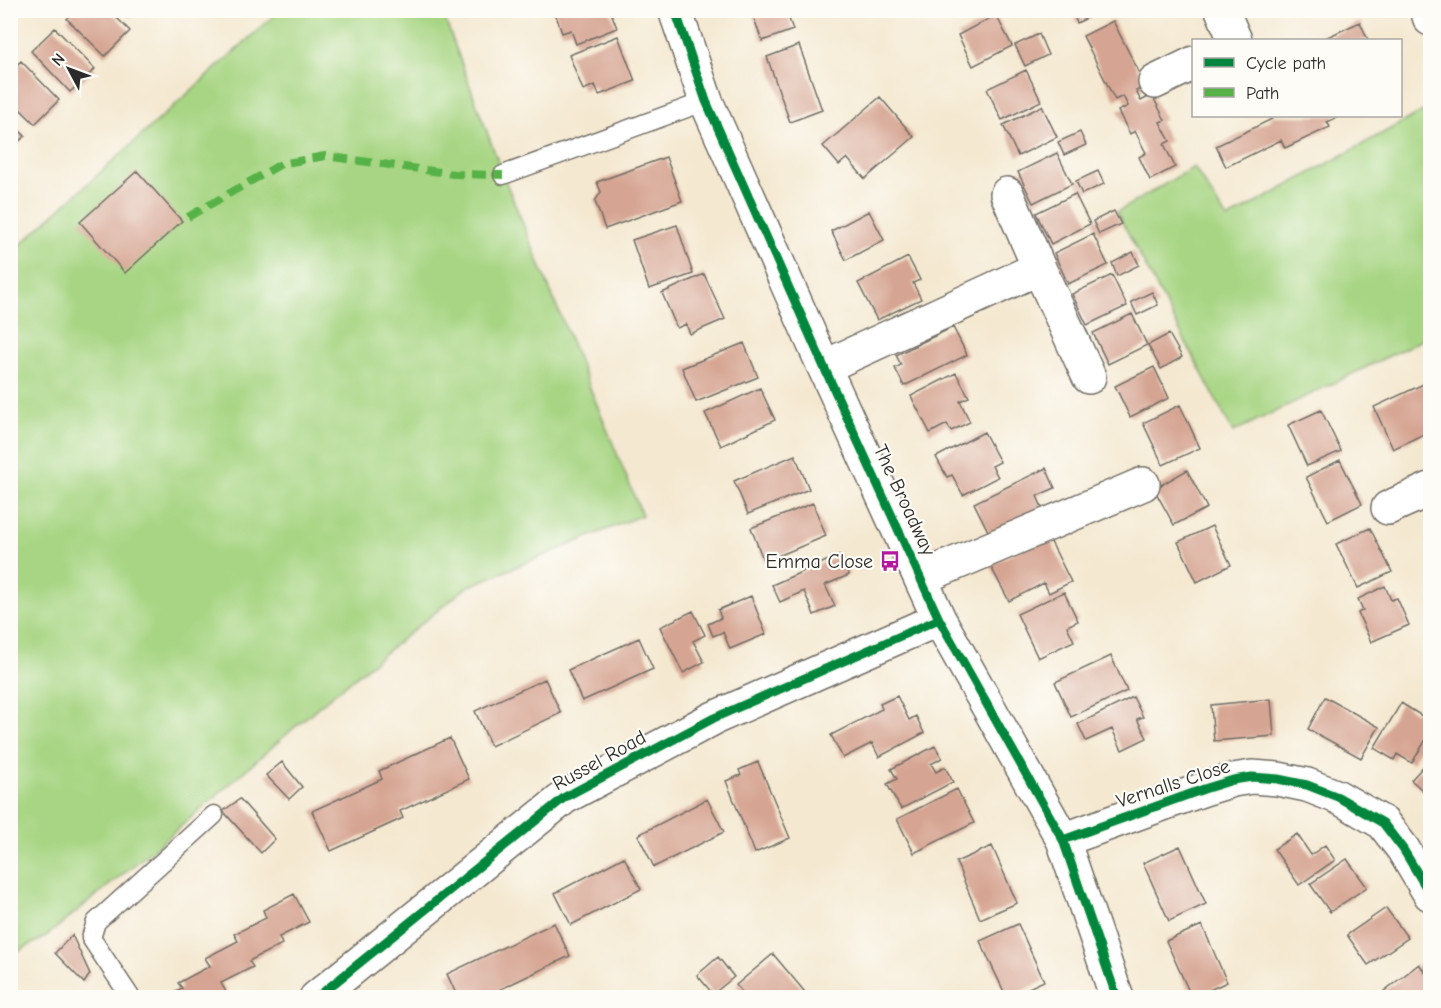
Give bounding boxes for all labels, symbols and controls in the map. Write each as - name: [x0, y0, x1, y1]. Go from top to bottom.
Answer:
- north arrow: [39, 39, 99, 99]
- legend: [1192, 39, 1402, 117]
- text: N: [48, 50, 69, 70]
- text: Cycle path: [1246, 53, 1326, 74]
- text: Path: [1246, 83, 1279, 104]
- street label: The Broadway: [869, 441, 940, 560]
- bus stop icon: Emma Close: [878, 549, 902, 573]
- place label: Emma Close: [765, 550, 873, 573]
- street label: Russel Road: [549, 725, 650, 795]
- street label: Vernalls Close: [1113, 754, 1233, 813]

